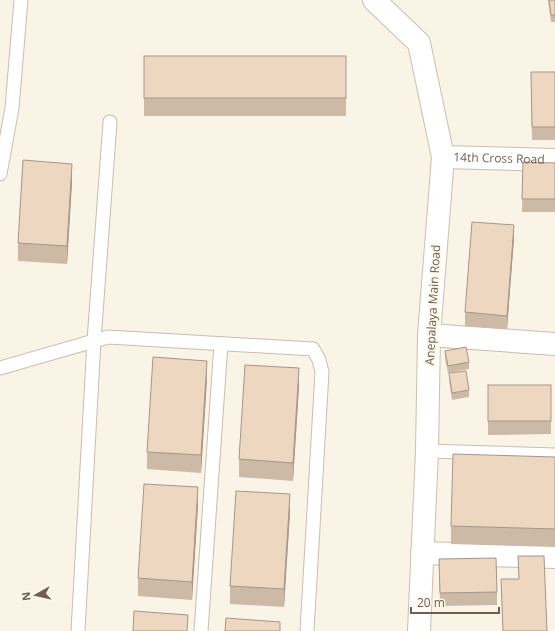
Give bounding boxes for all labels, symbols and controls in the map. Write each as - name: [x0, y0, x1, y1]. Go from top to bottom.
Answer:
- street label: 14th Cross Road: [453, 148, 545, 168]
- street label: Anepalaya Main Road: [421, 244, 444, 366]
- north arrow: [16, 575, 56, 615]
- scale bar: [411, 589, 499, 615]
- text: N: [18, 591, 34, 602]
- text: 20 m: [417, 594, 445, 611]

